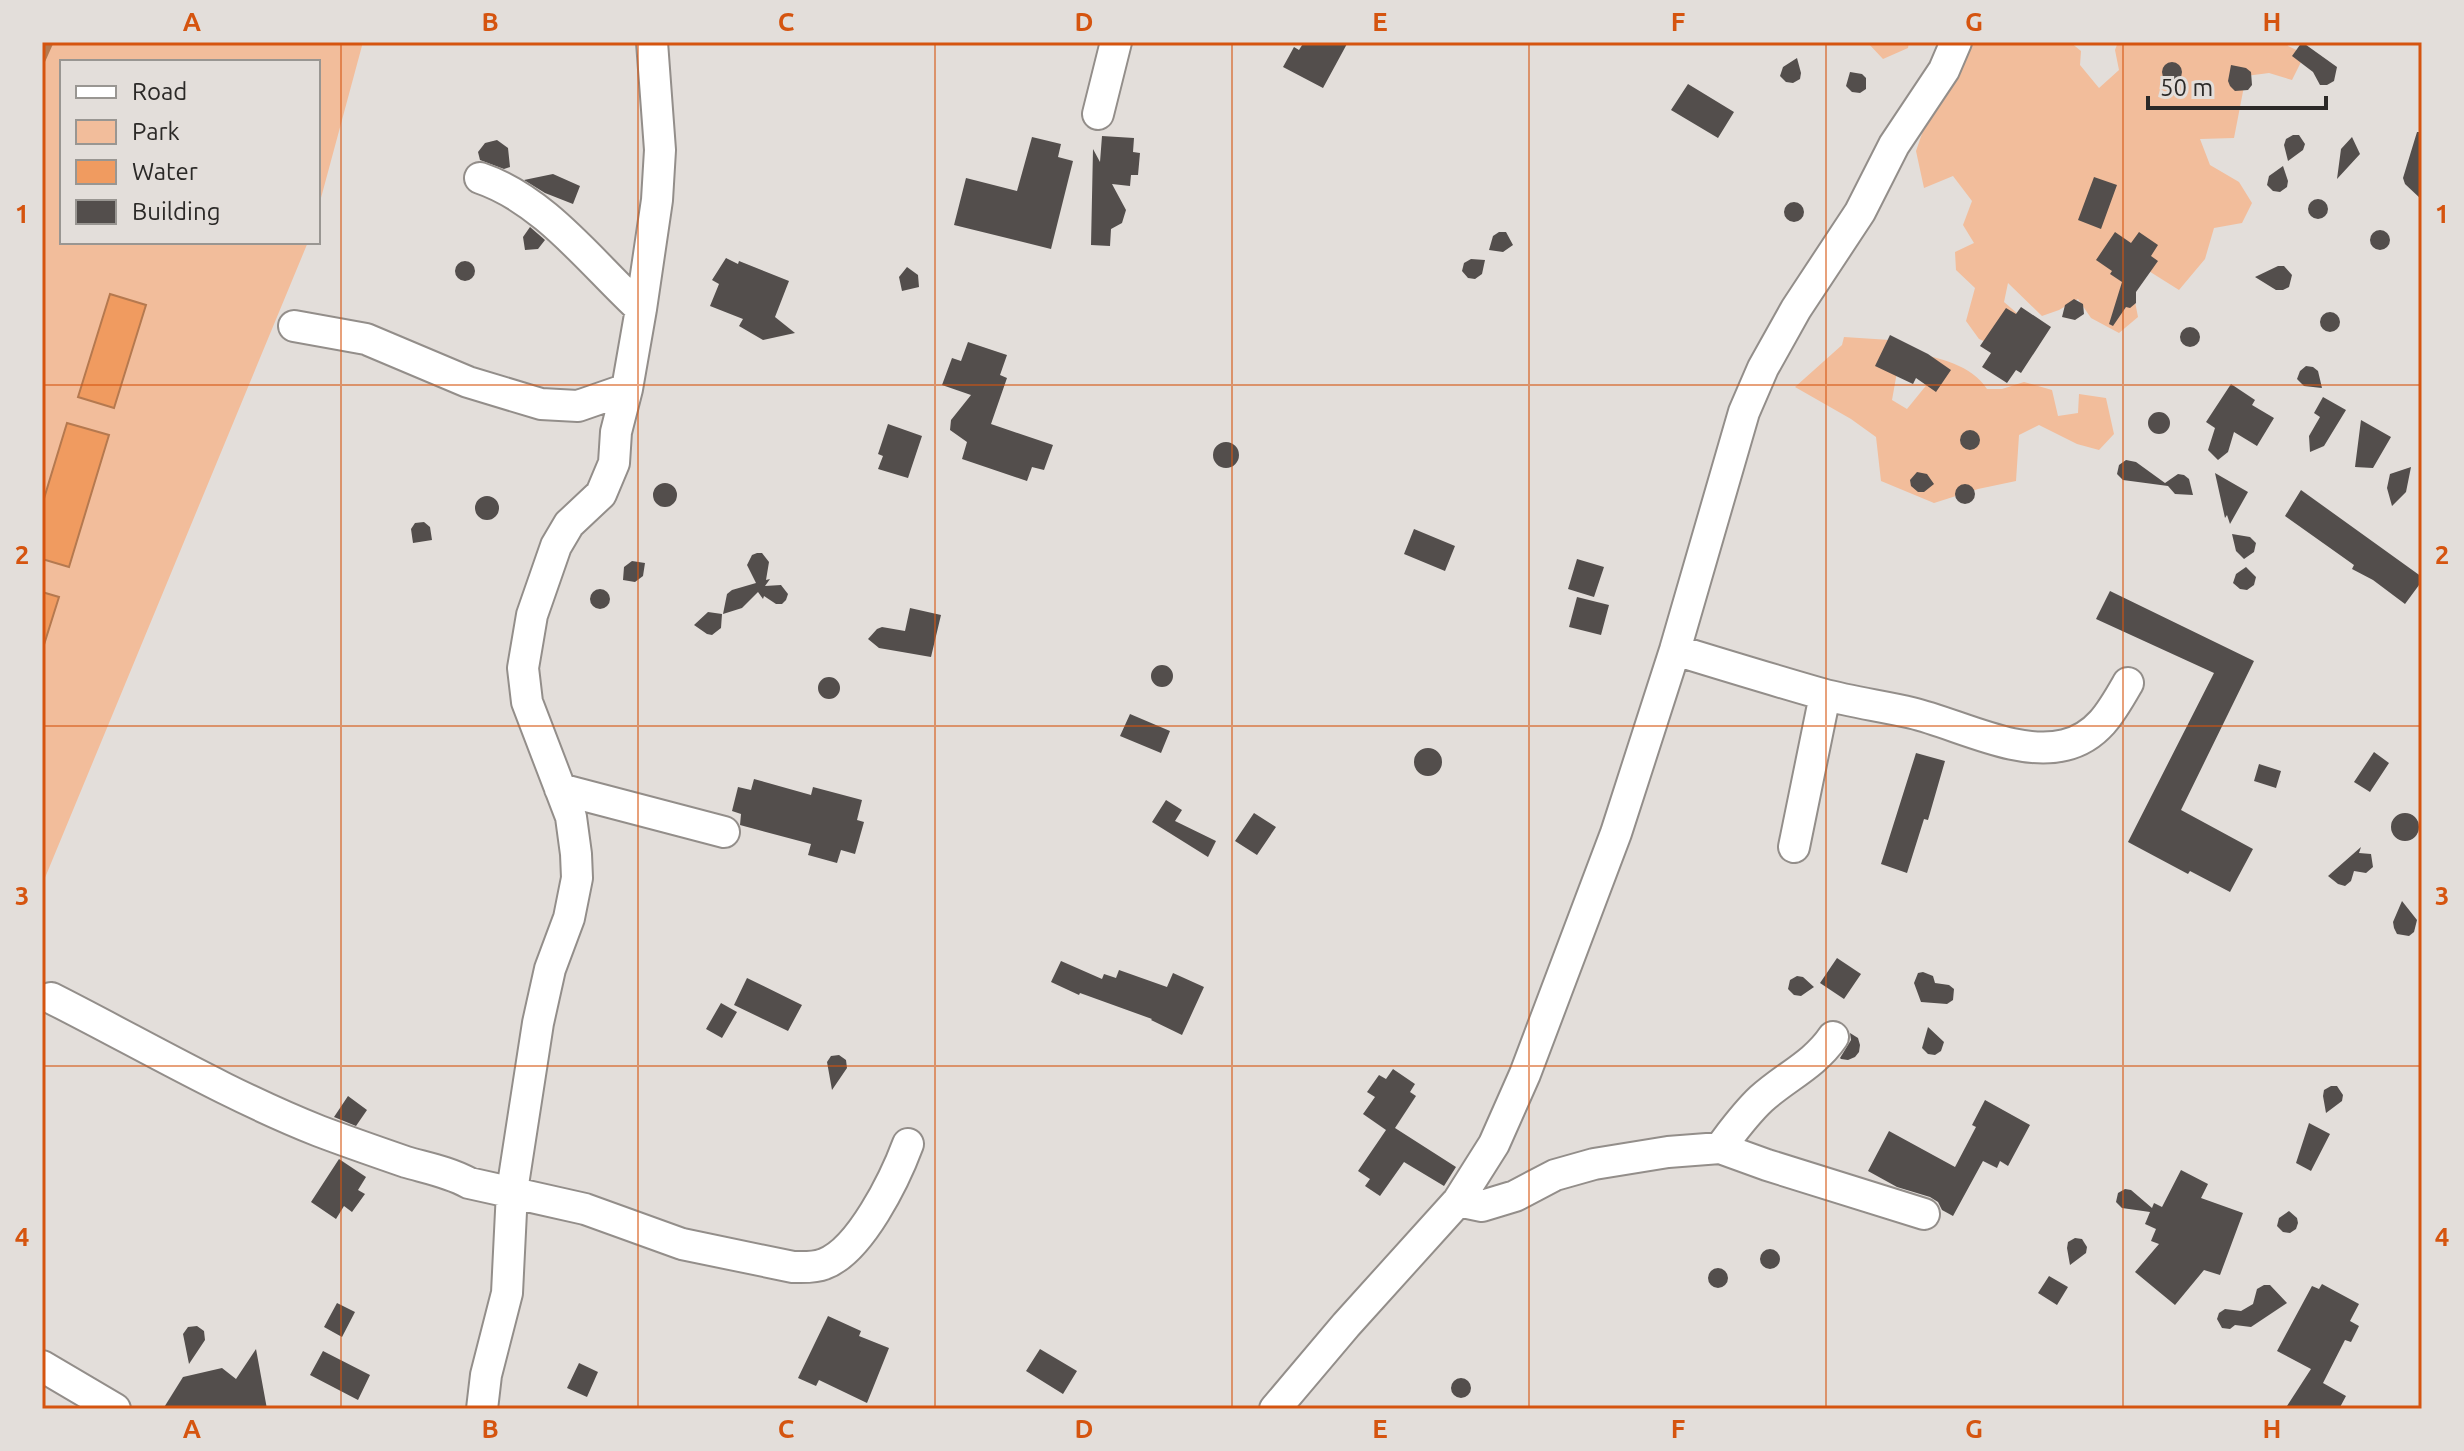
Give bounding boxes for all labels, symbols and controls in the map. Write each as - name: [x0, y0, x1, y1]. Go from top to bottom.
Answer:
- text: A: [183, 7, 202, 36]
- text: B: [481, 7, 499, 36]
- text: C: [778, 7, 795, 36]
- text: D: [1075, 7, 1093, 36]
- text: E: [1372, 7, 1388, 36]
- text: F: [1671, 7, 1685, 36]
- text: G: [1965, 7, 1983, 36]
- text: H: [2263, 7, 2281, 36]
- legend: [60, 60, 320, 244]
- scale bar: [2148, 60, 2326, 110]
- text: 50 m: [2160, 74, 2213, 101]
- text: Road: [132, 78, 187, 105]
- text: Park: [132, 118, 180, 145]
- text: Water: [132, 158, 198, 185]
- text: Building: [132, 198, 220, 225]
- text: 1: [15, 199, 29, 228]
- text: 1: [2435, 199, 2449, 228]
- text: 2: [15, 540, 29, 569]
- text: 2: [2435, 540, 2449, 569]
- text: 3: [15, 881, 29, 910]
- text: 3: [2435, 881, 2449, 910]
- text: 4: [15, 1222, 29, 1251]
- text: 4: [2435, 1222, 2449, 1251]
- text: A: [183, 1414, 202, 1443]
- text: B: [481, 1414, 499, 1443]
- text: C: [778, 1414, 795, 1443]
- text: D: [1075, 1414, 1093, 1443]
- text: E: [1372, 1414, 1388, 1443]
- text: F: [1671, 1414, 1685, 1443]
- text: G: [1965, 1414, 1983, 1443]
- text: H: [2263, 1414, 2281, 1443]

